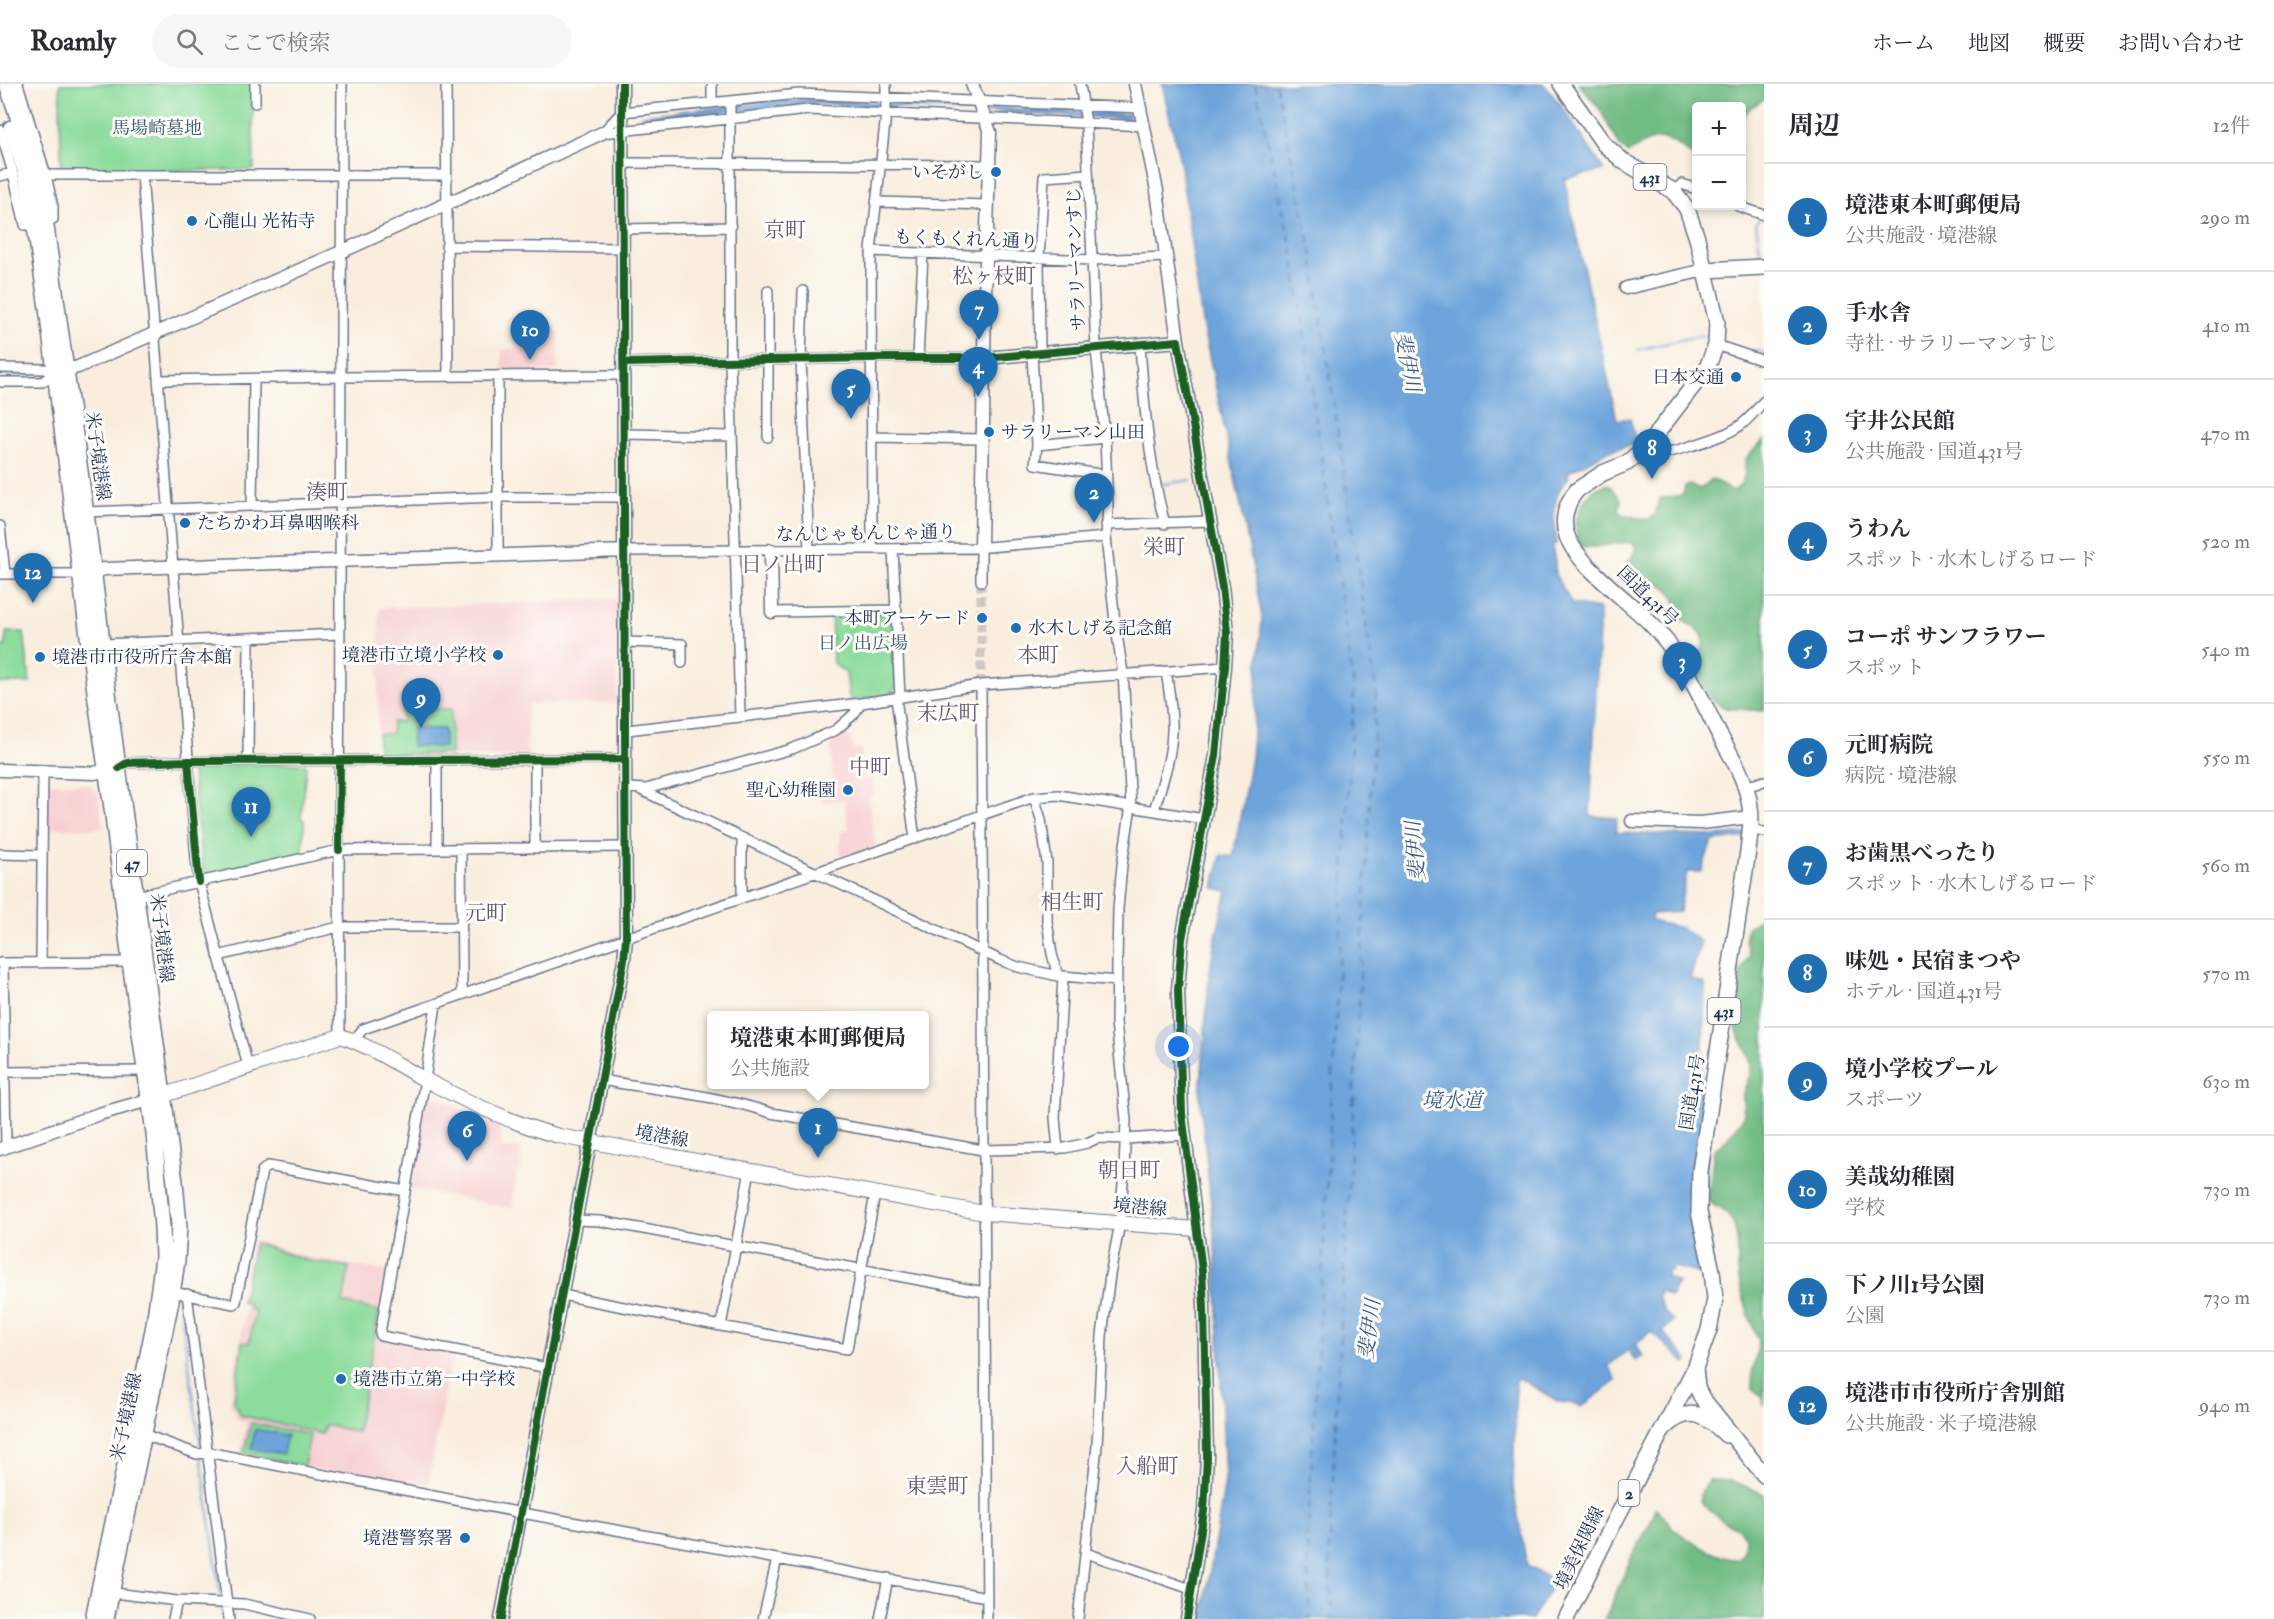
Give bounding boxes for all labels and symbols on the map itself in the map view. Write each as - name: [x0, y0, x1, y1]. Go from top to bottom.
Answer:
- park label: 馬場崎墓地: [112, 117, 202, 140]
- place label: いそがし: [912, 161, 984, 184]
- road number: 431: [1634, 164, 1666, 190]
- marker: いそがし: [989, 165, 1003, 179]
- street label: サラリーマンすじ: [1062, 187, 1091, 331]
- place label: 心龍山 光祐寺: [204, 210, 316, 233]
- marker: 心龍山 光祐寺: [185, 214, 199, 228]
- district label: 京町: [764, 217, 806, 244]
- street label: もくもくれん通り: [894, 225, 1038, 254]
- district label: 松ヶ枝町: [952, 263, 1036, 290]
- pin: 7: [960, 290, 998, 340]
- pin: 10: [510, 310, 550, 360]
- water label: 斐伊川: [1389, 330, 1426, 396]
- pin: 4: [958, 348, 998, 397]
- place label: 日本交通: [1652, 366, 1724, 389]
- pin: 5: [832, 370, 870, 419]
- marker: 日本交通: [1729, 370, 1743, 384]
- street label: 米子境港線: [80, 410, 115, 502]
- place label: サラリーマン山田: [1001, 421, 1145, 444]
- marker: サラリーマン山田: [982, 425, 996, 439]
- pin: 8: [1632, 430, 1672, 479]
- pin: 2: [1074, 474, 1114, 523]
- district label: 湊町: [306, 479, 348, 506]
- place label: たちかわ耳鼻咽喉科: [197, 512, 359, 535]
- marker: たちかわ耳鼻咽喉科: [178, 516, 192, 530]
- street label: なんじゃもんじゃ通り: [776, 520, 956, 547]
- district label: 栄町: [1143, 534, 1185, 561]
- district label: 日ノ出町: [741, 551, 825, 578]
- pin: 12: [14, 554, 52, 603]
- street label: 国道431号: [1612, 561, 1683, 631]
- place label: 本町アーケード: [845, 607, 970, 630]
- marker: 本町アーケード: [975, 611, 989, 625]
- place label: 水木しげる記念館: [1028, 617, 1172, 640]
- marker: 水木しげる記念館: [1009, 621, 1023, 635]
- park label: 日ノ出広場: [818, 632, 908, 655]
- district label: 本町: [1017, 642, 1059, 669]
- pin: 3: [1662, 642, 1702, 692]
- place label: 境港市立境小学校: [342, 644, 486, 667]
- place label: 境港市市役所庁舎本館: [52, 646, 232, 669]
- marker: 境港市立境小学校: [491, 648, 505, 662]
- marker: 境港市市役所庁舎本館: [33, 650, 47, 664]
- pin: 9: [402, 678, 440, 728]
- district label: 末広町: [917, 700, 980, 727]
- district label: 中町: [849, 754, 891, 781]
- place label: 聖心幼稚園: [746, 779, 836, 802]
- marker: 聖心幼稚園: [841, 783, 855, 797]
- pin: 11: [232, 788, 270, 837]
- water label: 斐伊川: [1400, 818, 1431, 882]
- road number: 47: [117, 850, 147, 876]
- district label: 相生町: [1041, 889, 1104, 916]
- street label: 米子境港線: [145, 892, 178, 984]
- district label: 元町: [465, 900, 507, 927]
- road number: 431: [1708, 998, 1740, 1024]
- your location: [1164, 1032, 1193, 1061]
- street label: 国道431号: [1675, 1052, 1710, 1132]
- water label: 境水道: [1422, 1088, 1485, 1113]
- pin: 1: [798, 1108, 838, 1158]
- pin: 6: [448, 1112, 486, 1161]
- street label: 境港線: [633, 1120, 690, 1153]
- district label: 朝日町: [1098, 1157, 1161, 1184]
- street label: 境港線: [1112, 1194, 1168, 1221]
- water label: 斐伊川: [1353, 1296, 1386, 1360]
- place label: 境港市立第一中学校: [353, 1368, 515, 1391]
- street label: 米子境港線: [106, 1371, 147, 1464]
- marker: 境港市立第一中学校: [334, 1372, 348, 1386]
- district label: 入船町: [1116, 1453, 1179, 1480]
- district label: 東雲町: [906, 1473, 969, 1500]
- road number: 2: [1618, 1480, 1640, 1506]
- street label: 境美保関線: [1549, 1503, 1610, 1594]
- place label: 境港警察署: [363, 1527, 453, 1550]
- marker: 境港警察署: [458, 1531, 472, 1545]

